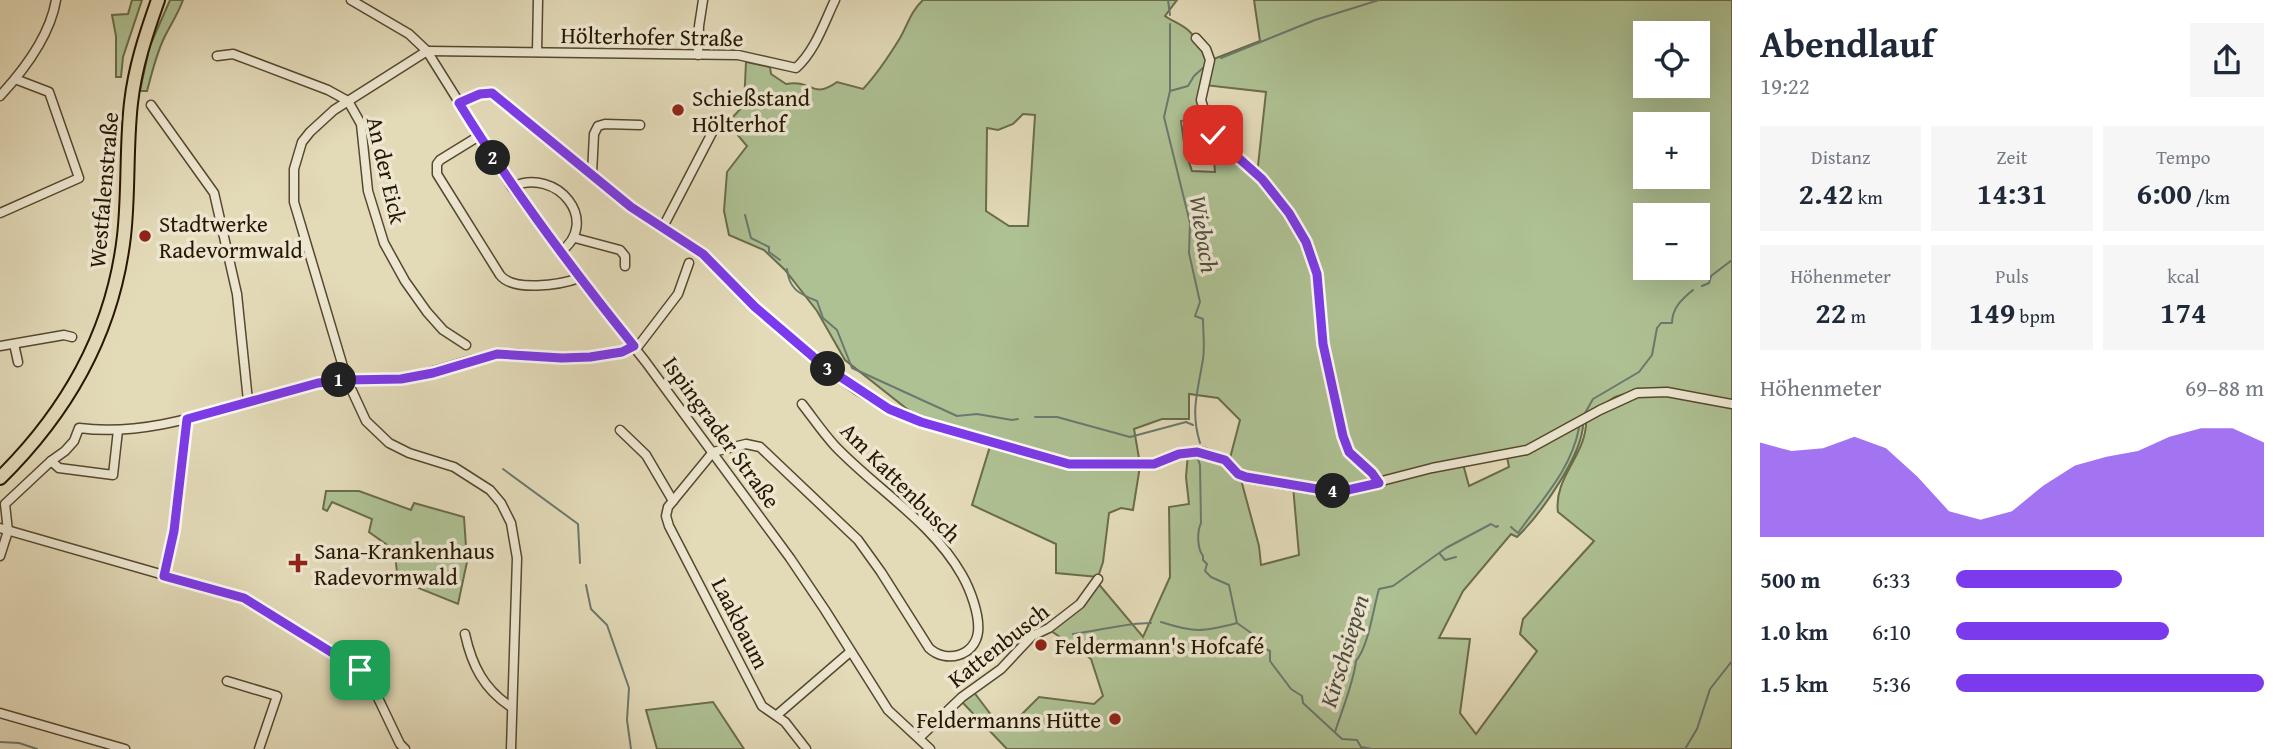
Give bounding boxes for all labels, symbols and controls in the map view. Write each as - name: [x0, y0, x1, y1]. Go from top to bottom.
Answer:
- text: Abendlauf: [1760, 15, 1934, 71]
- street label: Hölterhofer Straße: [560, 18, 744, 54]
- map controls: [1633, 21, 1710, 280]
- button: locate: [1633, 21, 1710, 98]
- button: share: [2190, 23, 2264, 97]
- text: 19:22: [1760, 69, 1810, 102]
- place label: Schießstand Hölterhof: [692, 81, 811, 140]
- marker: Schießstand Hölterhof: [670, 102, 686, 118]
- pin: [1183, 105, 1243, 165]
- street label: Westfalenstraße: [80, 110, 126, 270]
- button: +: [1633, 112, 1710, 189]
- street label: An der Eick: [359, 113, 415, 227]
- icon: check: [1194, 116, 1232, 154]
- pin: 2: [476, 140, 510, 176]
- text: 2: [488, 143, 497, 171]
- text: Distanz: [1811, 143, 1870, 171]
- text: Zeit: [1996, 143, 2028, 171]
- text: Tempo: [2156, 143, 2210, 171]
- text: 2.42: [1798, 171, 1854, 215]
- text: 14:31: [1977, 171, 2047, 215]
- text: 6:00: [2137, 171, 2192, 215]
- text: km: [1854, 183, 1883, 211]
- text: /km: [2192, 183, 2230, 211]
- water label: Wiebach: [1181, 193, 1227, 275]
- button: −: [1633, 203, 1710, 280]
- place label: Stadtwerke Radevormwald: [159, 207, 303, 266]
- marker: Stadtwerke Radevormwald: [137, 228, 153, 244]
- text: Höhenmeter: [1790, 262, 1891, 290]
- text: Puls: [1995, 262, 2029, 290]
- text: kcal: [2167, 262, 2200, 290]
- text: 22: [1815, 290, 1846, 334]
- text: 149: [1969, 290, 2015, 334]
- text: 174: [2160, 290, 2207, 334]
- text: m: [1846, 302, 1866, 330]
- text: bpm: [2015, 302, 2055, 330]
- street label: Ispingrader Straße: [655, 349, 789, 515]
- pin: 3: [810, 352, 846, 386]
- text: 3: [823, 354, 832, 382]
- pin: 1: [322, 362, 356, 398]
- text: 1: [334, 365, 343, 393]
- text: Höhenmeter: [1760, 371, 1882, 404]
- text: 69–88 m: [2185, 371, 2264, 404]
- street label: Am Kattenbusch: [833, 414, 969, 550]
- pin: 4: [1316, 474, 1350, 508]
- text: 4: [1328, 476, 1337, 504]
- place label: Sana-Krankenhaus Radevormwald: [314, 534, 495, 593]
- marker: Sana-Krankenhaus Radevormwald: [288, 553, 308, 573]
- text: 500 m: [1760, 563, 1821, 596]
- text: 6:33: [1872, 563, 1911, 596]
- street label: Laakbaum: [704, 572, 778, 675]
- water label: Kirschsiepen: [1310, 590, 1378, 713]
- street label: Kattenbusch: [940, 595, 1056, 695]
- text: 1.0 km: [1760, 615, 1828, 648]
- text: 6:10: [1872, 615, 1911, 648]
- place label: Feldermann's Hofcafé: [1055, 629, 1264, 662]
- marker: Feldermann's Hofcafé: [1033, 637, 1049, 653]
- pin: [330, 640, 390, 700]
- icon: arrive: [341, 651, 379, 689]
- text: 1.5 km: [1760, 667, 1828, 700]
- text: 5:36: [1872, 667, 1911, 700]
- place label: Feldermanns Hütte: [916, 703, 1101, 736]
- marker: Feldermanns Hütte: [1107, 711, 1123, 727]

